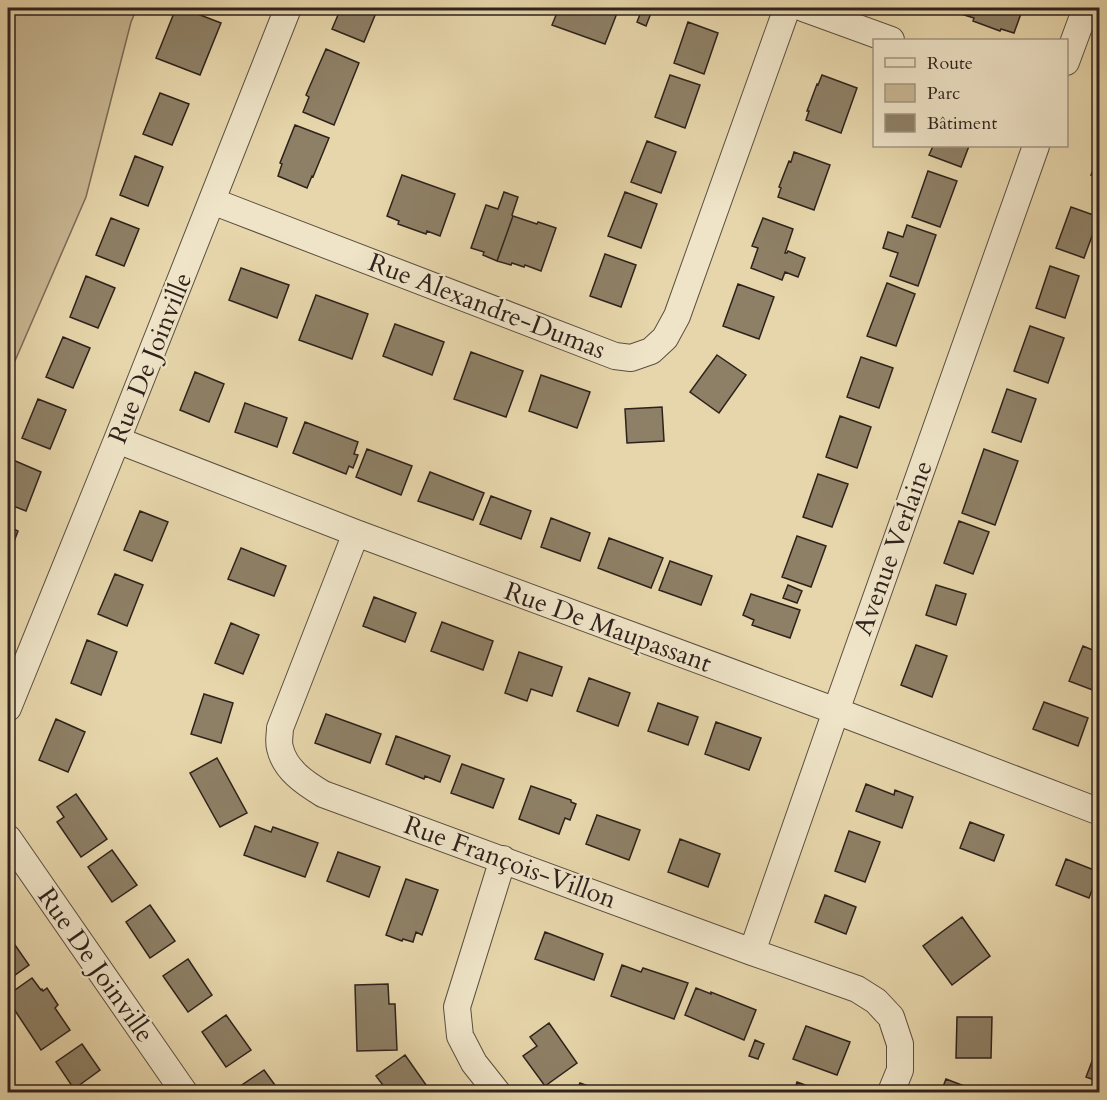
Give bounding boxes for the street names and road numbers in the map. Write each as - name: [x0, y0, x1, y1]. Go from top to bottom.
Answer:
- street label: Rue Alexandre-Dumas: [364, 245, 610, 367]
- street label: Rue De Joinville: [100, 267, 200, 449]
- street label: Avenue Verlaine: [845, 456, 941, 640]
- street label: Rue De Maupassant: [500, 573, 716, 681]
- street label: Rue François-Villon: [399, 807, 621, 917]
- street label: Rue De Joinville: [30, 881, 162, 1049]

